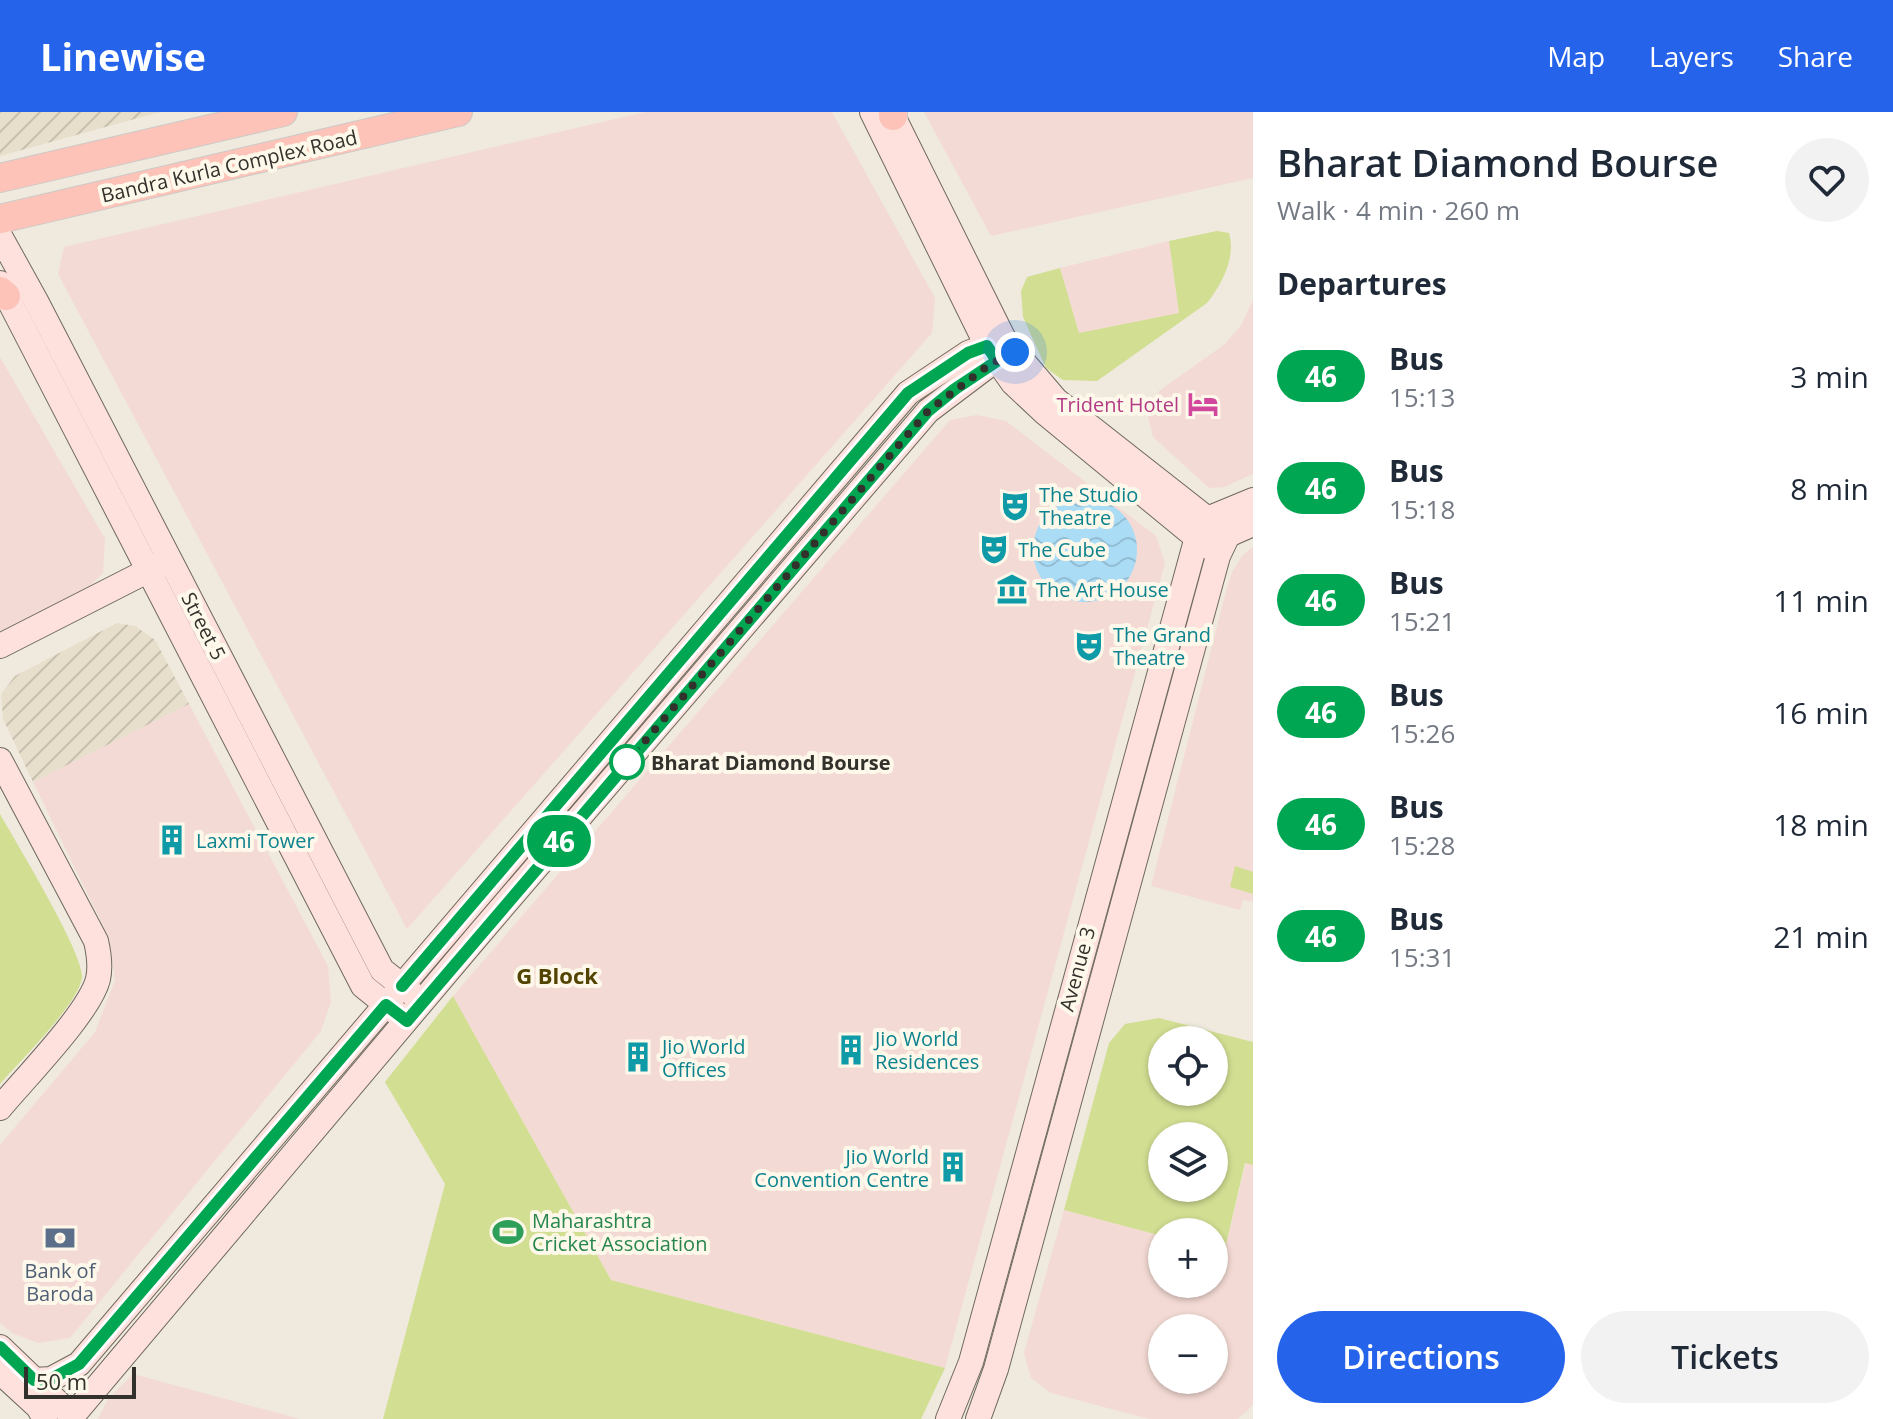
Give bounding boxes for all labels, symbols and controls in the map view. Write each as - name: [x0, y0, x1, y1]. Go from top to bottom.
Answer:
- text: Linewise: [40, 30, 206, 82]
- text: Map: [1547, 37, 1605, 75]
- text: Layers: [1649, 37, 1734, 75]
- text: Share: [1778, 37, 1853, 75]
- street label: Bandra Kurla Complex Road: [98, 123, 360, 209]
- text: Bharat Diamond Bourse: [1277, 136, 1718, 188]
- button: heart: [1785, 138, 1869, 222]
- text: Walk · 4 min · 260 m: [1277, 192, 1520, 228]
- text: Departures: [1277, 263, 1447, 304]
- your location: [995, 332, 1035, 372]
- text: Bus: [1389, 338, 1444, 379]
- text: 3 min: [1790, 356, 1869, 397]
- text: 46: [1305, 357, 1337, 395]
- text: 15:13: [1389, 379, 1455, 415]
- hotel icon: Trident Hotel: [1186, 387, 1220, 421]
- place label: Trident Hotel: [1057, 391, 1179, 418]
- text: Bus: [1389, 450, 1444, 491]
- text: 8 min: [1790, 468, 1869, 509]
- text: 46: [1305, 469, 1337, 507]
- place label: The Studio Theatre: [1039, 481, 1138, 531]
- theatre icon: The Studio Theatre: [998, 489, 1032, 523]
- text: 15:18: [1389, 491, 1455, 527]
- theatre icon: The Cube: [977, 532, 1011, 566]
- place label: The Cube: [1018, 536, 1106, 563]
- text: Bus: [1389, 562, 1444, 603]
- museum icon: The Art House: [995, 572, 1029, 606]
- place label: The Art House: [1036, 576, 1169, 603]
- text: 11 min: [1773, 580, 1869, 621]
- text: 46: [1305, 581, 1337, 619]
- street label: Street 5: [176, 588, 232, 664]
- text: 15:21: [1389, 603, 1455, 639]
- place label: The Grand Theatre: [1113, 621, 1211, 671]
- theatre icon: The Grand Theatre: [1072, 629, 1106, 663]
- text: Bus: [1389, 674, 1444, 715]
- text: 16 min: [1773, 692, 1869, 733]
- text: 46: [1305, 693, 1337, 731]
- text: 15:26: [1389, 715, 1455, 751]
- marker: Bharat Diamond Bourse: [610, 745, 644, 779]
- place label: Bharat Diamond Bourse: [651, 749, 891, 776]
- text: Bus: [1389, 786, 1444, 827]
- text: 18 min: [1773, 804, 1869, 845]
- text: 46: [1305, 805, 1337, 843]
- line badge: 46: [523, 815, 595, 867]
- text: 46: [543, 822, 575, 860]
- building icon: Laxmi Tower: [155, 823, 189, 857]
- place label: Laxmi Tower: [196, 827, 315, 854]
- text: 15:28: [1389, 827, 1455, 863]
- text: Bus: [1389, 898, 1444, 939]
- text: 21 min: [1773, 916, 1869, 957]
- text: 46: [1305, 917, 1337, 955]
- street label: Avenue 3: [1053, 924, 1101, 1014]
- text: 15:31: [1389, 939, 1455, 975]
- district label: G Block: [516, 960, 598, 990]
- place label: Jio World Residences: [873, 1025, 979, 1075]
- map controls: [1148, 1026, 1228, 1394]
- button: locate: [1148, 1026, 1228, 1106]
- place label: Jio World Offices: [660, 1033, 746, 1083]
- building icon: Jio World Residences: [834, 1033, 868, 1067]
- building icon: Jio World Offices: [621, 1040, 655, 1074]
- button: layers: [1148, 1122, 1228, 1202]
- place label: Jio World Convention Centre: [754, 1143, 929, 1193]
- building icon: Jio World Convention Centre: [936, 1150, 970, 1184]
- place label: Maharashtra Cricket Association: [532, 1207, 707, 1257]
- sports icon: Maharashtra Cricket Association: [491, 1215, 525, 1249]
- button: +: [1148, 1218, 1228, 1298]
- bank icon: Bank of Baroda: [43, 1221, 77, 1255]
- place label: Bank of Baroda: [25, 1257, 97, 1307]
- button: Directions: [1277, 1311, 1565, 1403]
- button: Tickets: [1581, 1311, 1869, 1403]
- button: −: [1148, 1314, 1228, 1394]
- scale bar: [24, 1363, 136, 1399]
- text: 50 m: [36, 1366, 87, 1396]

